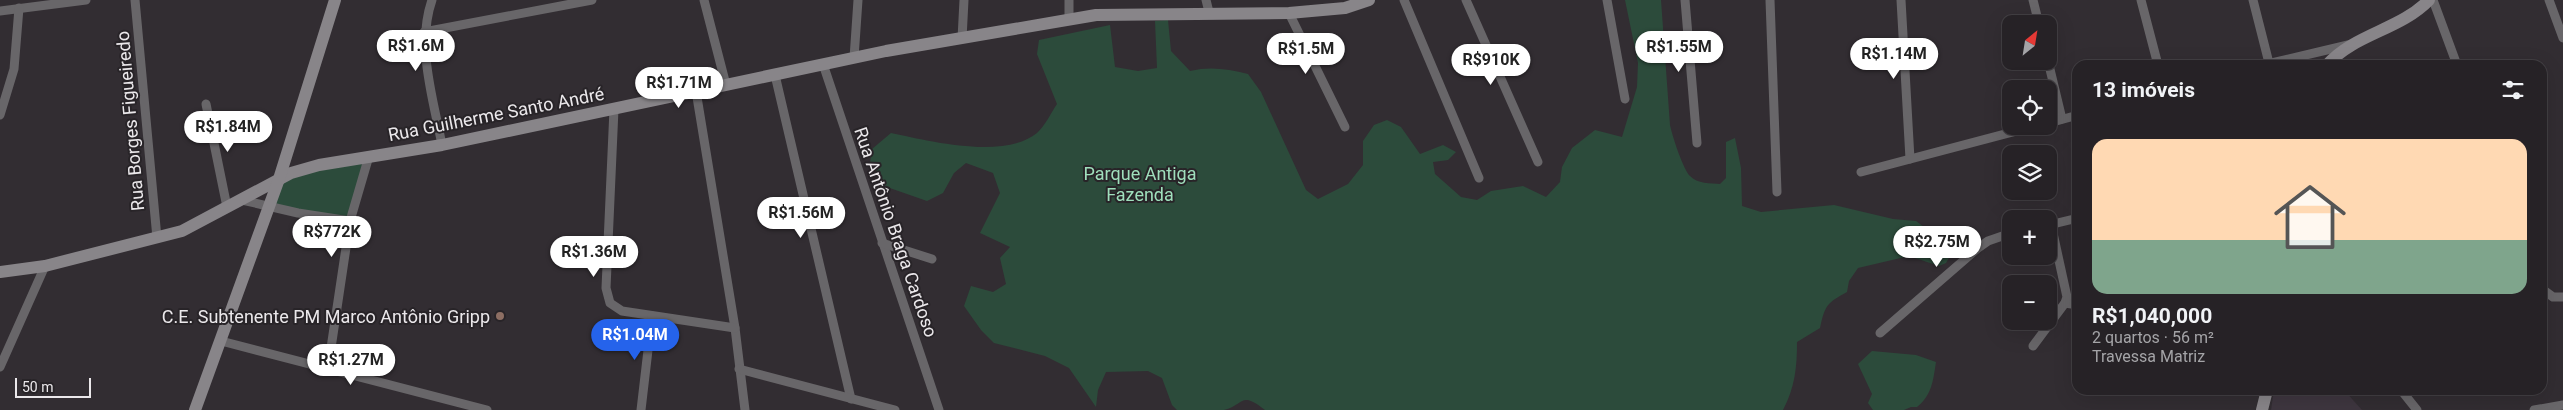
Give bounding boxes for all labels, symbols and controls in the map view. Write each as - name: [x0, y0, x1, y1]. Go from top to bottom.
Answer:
- north arrow: [2002, 15, 2058, 70]
- map controls: [2002, 15, 2057, 330]
- street label: Rua Borges Figueiredo: [112, 30, 148, 212]
- pin: R$1.6M: [375, 30, 457, 72]
- pin: R$1.55M: [1633, 30, 1725, 73]
- pin: R$1.5M: [1265, 32, 1347, 75]
- text: R$1.6M: [388, 36, 444, 55]
- text: R$1.55M: [1646, 37, 1712, 56]
- pin: R$1.14M: [1848, 38, 1940, 80]
- text: R$1.5M: [1278, 39, 1334, 58]
- pin: R$910K: [1450, 44, 1532, 86]
- text: R$1.14M: [1861, 44, 1927, 63]
- text: R$910K: [1462, 50, 1520, 69]
- pin: R$1.71M: [633, 66, 725, 109]
- text: R$1.71M: [646, 73, 712, 92]
- icon: filters: [2499, 76, 2527, 104]
- text: 13 imóveis: [2092, 78, 2195, 102]
- button: locate: [2002, 80, 2057, 135]
- street label: Rua Guilherme Santo André: [386, 83, 606, 145]
- pin: R$1.84M: [182, 110, 274, 153]
- text: R$1.84M: [195, 117, 261, 136]
- street label: Rua Antônio Braga Cardoso: [850, 124, 942, 340]
- button: layers: [2002, 145, 2057, 200]
- park label: Parque Antiga Fazenda: [1084, 163, 1197, 205]
- icon: home: [2265, 172, 2355, 262]
- pin: R$1.56M: [755, 196, 847, 239]
- text: R$1.56M: [768, 203, 834, 222]
- button: +: [2002, 210, 2057, 265]
- pin: R$772K: [291, 216, 373, 258]
- text: R$772K: [303, 222, 361, 241]
- pin: R$2.75M: [1891, 226, 1983, 268]
- text: R$2.75M: [1904, 232, 1970, 251]
- pin: R$1.36M: [548, 236, 640, 278]
- text: R$1.36M: [561, 242, 627, 261]
- button: −: [2002, 275, 2057, 330]
- text: R$1,040,000: [2092, 304, 2212, 328]
- place label: C.E. Subtenente PM Marco Antônio Gripp: [162, 306, 490, 327]
- marker: C.E. Subtenente PM Marco Antônio Gripp: [494, 310, 506, 322]
- pin: R$1.04M: [589, 318, 681, 361]
- text: R$1.04M: [602, 325, 668, 344]
- text: 2 quartos · 56 m²: [2092, 328, 2214, 347]
- pin: R$1.27M: [305, 344, 397, 386]
- text: Travessa Matriz: [2092, 347, 2205, 366]
- text: R$1.27M: [318, 350, 384, 369]
- scale bar: [15, 375, 91, 398]
- text: 50 m: [22, 379, 54, 395]

